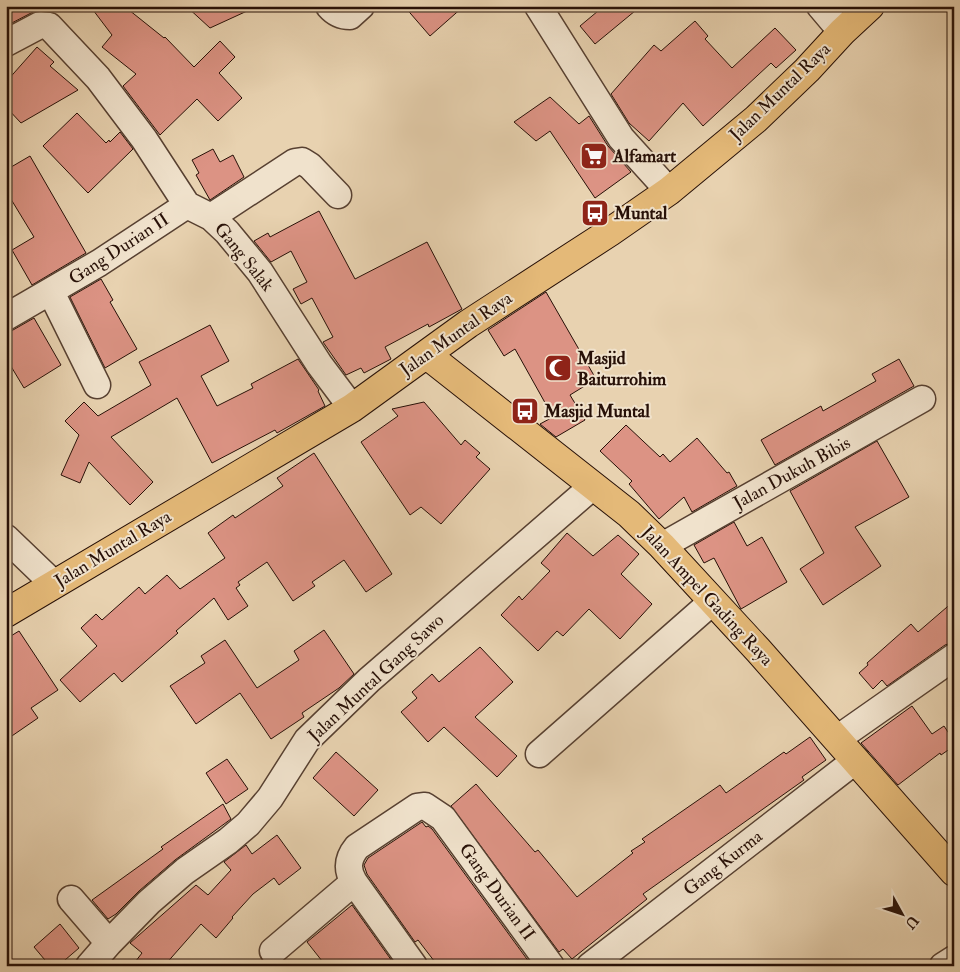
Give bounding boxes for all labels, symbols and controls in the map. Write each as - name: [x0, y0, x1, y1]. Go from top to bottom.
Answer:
- street label: Jalan Muntal Raya: [724, 37, 836, 147]
- supermarket icon: Alfamart: [579, 141, 609, 171]
- place label: Alfamart: [612, 145, 676, 168]
- bus stop icon: Muntal: [580, 198, 610, 228]
- place label: Muntal: [613, 202, 668, 225]
- street label: Gang Durian II: [65, 208, 173, 290]
- street label: Gang Salak: [209, 218, 279, 297]
- street label: Jalan Muntal Raya: [395, 286, 517, 382]
- place label: Masjid Baiturrohim: [576, 347, 667, 391]
- mosque icon: Masjid Baiturrohim: [543, 353, 573, 383]
- bus stop icon: Masjid Muntal: [510, 396, 540, 426]
- place label: Masjid Muntal: [543, 400, 650, 423]
- street label: Jalan Dukuh Bibis: [728, 431, 855, 515]
- street label: Jalan Muntal Raya: [50, 505, 176, 593]
- street label: Jalan Ampel Gading Raya: [635, 520, 778, 671]
- street label: Jalan Muntal Gang Sawo: [302, 609, 449, 748]
- street label: Gang Kurma: [679, 825, 768, 901]
- street label: Gang Durian II: [454, 839, 540, 945]
- north arrow: [878, 890, 928, 940]
- text: U: [901, 912, 922, 932]

